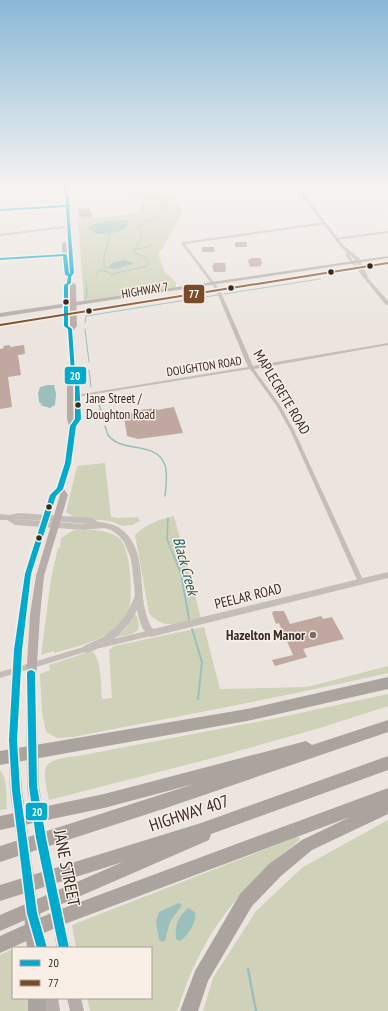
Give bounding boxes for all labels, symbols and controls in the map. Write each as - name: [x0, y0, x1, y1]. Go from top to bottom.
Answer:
- unlabelled marker: [365, 261, 375, 271]
- unlabelled marker: [326, 267, 336, 277]
- street label: HIGHWAY 7: [120, 279, 170, 301]
- unlabelled marker: [226, 283, 236, 293]
- line badge: 77: [183, 284, 205, 304]
- text: 77: [189, 287, 199, 301]
- unlabelled marker: [61, 297, 71, 307]
- unlabelled marker: [84, 306, 94, 316]
- street label: MAPLECRETE ROAD: [250, 346, 314, 438]
- street label: DOUGHTON ROAD: [165, 353, 243, 379]
- line badge: 20: [64, 366, 87, 385]
- text: 20: [70, 369, 80, 383]
- place label: Jane Street / Doughton Road: [85, 390, 155, 423]
- marker: Jane Street / Doughton Road: [73, 400, 83, 410]
- unlabelled marker: [44, 502, 54, 512]
- unlabelled marker: [34, 533, 44, 543]
- water label: Black Creek: [169, 535, 203, 599]
- street label: PEELAR ROAD: [213, 579, 283, 613]
- place label: Hazelton Manor: [226, 626, 306, 644]
- marker: Hazelton Manor: [308, 630, 318, 640]
- street label: HIGHWAY 407: [146, 790, 232, 836]
- line badge: 20: [25, 802, 48, 821]
- text: 20: [32, 805, 42, 819]
- street label: JANE STREET: [49, 827, 85, 908]
- legend: [12, 947, 152, 999]
- text: 20: [48, 955, 59, 970]
- text: 77: [48, 975, 59, 990]

